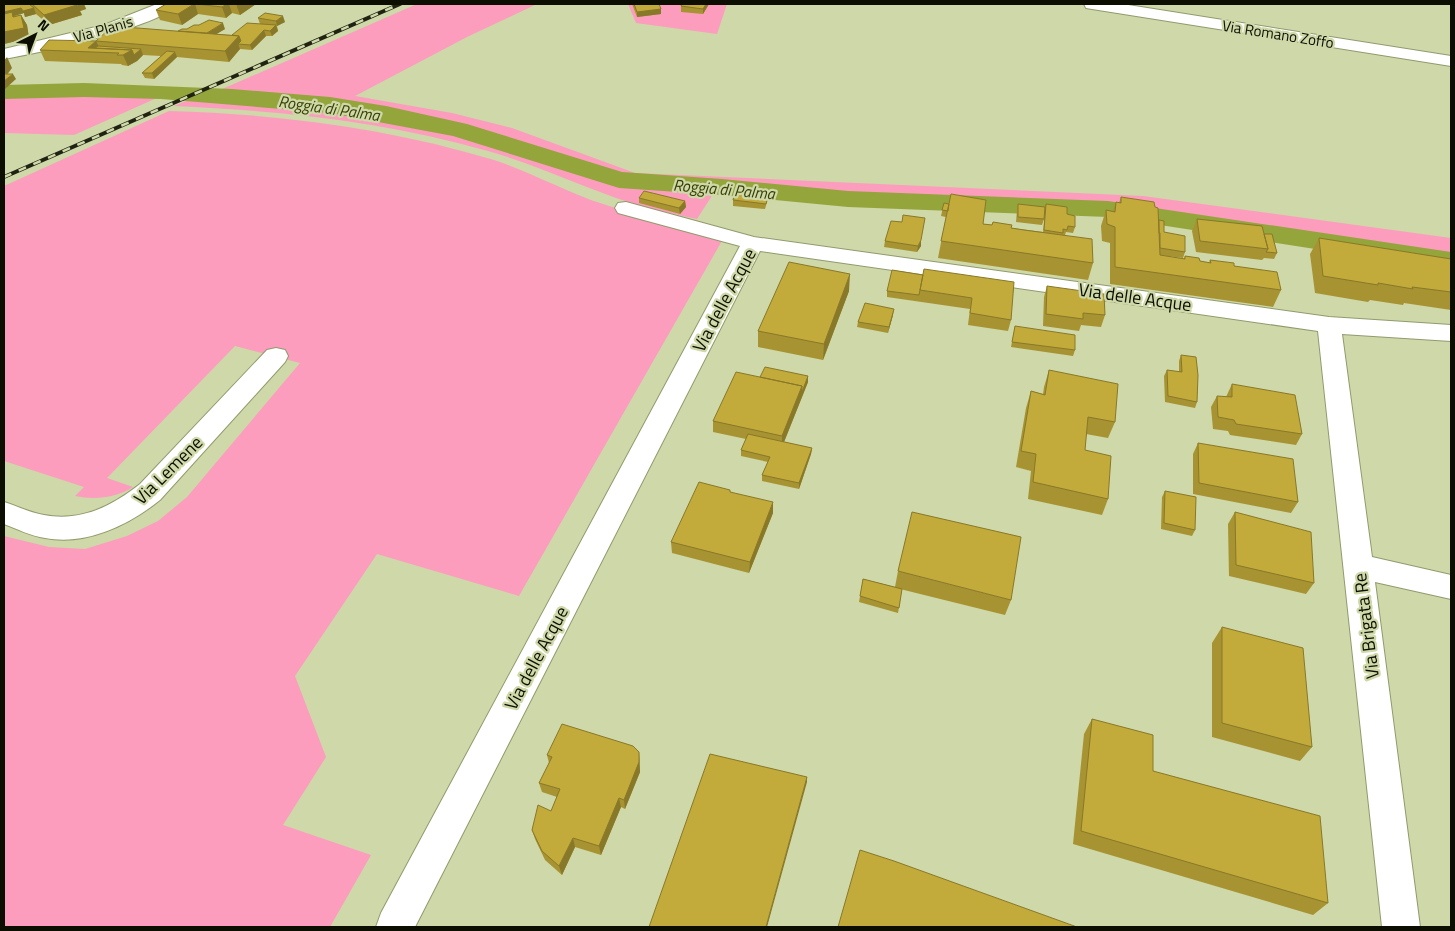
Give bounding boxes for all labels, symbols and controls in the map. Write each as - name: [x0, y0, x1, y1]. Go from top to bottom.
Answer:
- north arrow: [10, 10, 60, 60]
- street label: Via Planis: [70, 10, 136, 48]
- text: N: [33, 14, 55, 36]
- street label: Via Romano Zoffo: [1221, 14, 1336, 54]
- water label: Roggia di Palma: [277, 89, 382, 127]
- water label: Roggia di Palma: [672, 173, 777, 205]
- street label: Via delle Acque: [685, 243, 763, 357]
- street label: Via delle Acque: [1077, 276, 1193, 318]
- street label: Via Lemene: [127, 429, 209, 511]
- street label: Via Brigata Re: [1346, 572, 1386, 680]
- street label: Via delle Acque: [497, 601, 575, 715]

